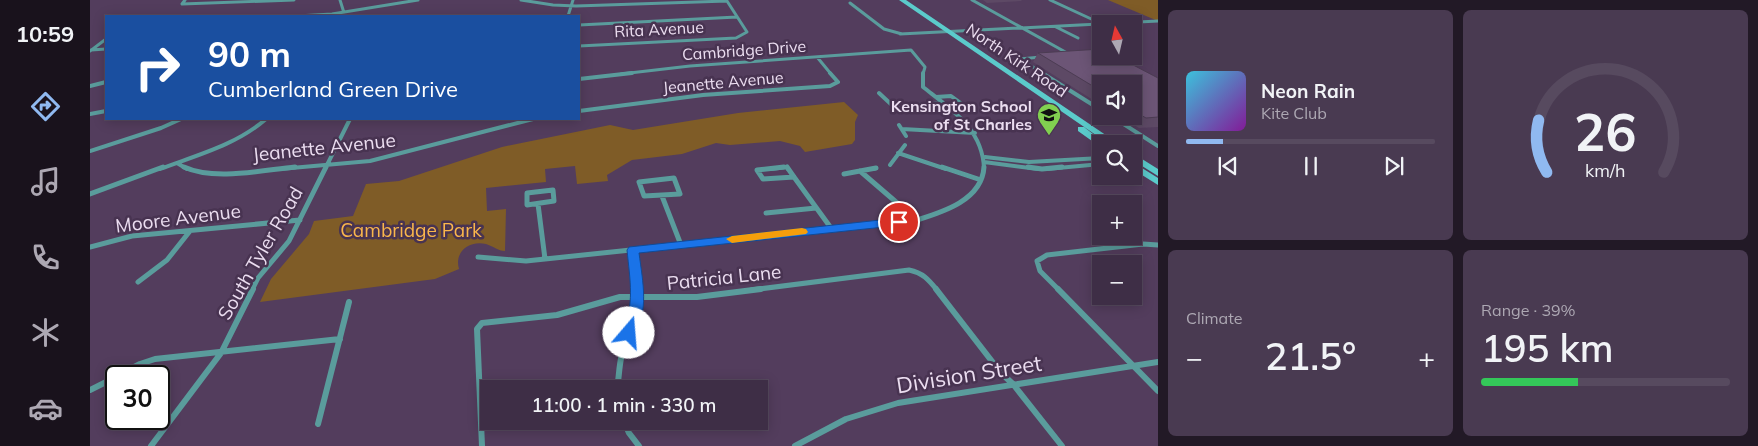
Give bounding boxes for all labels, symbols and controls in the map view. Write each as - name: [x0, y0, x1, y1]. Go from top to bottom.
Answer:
- north arrow: [1092, 15, 1142, 65]
- map controls: [1092, 15, 1142, 305]
- street label: Rita Avenue: [614, 17, 704, 41]
- street label: North Kirk Road: [963, 19, 1071, 101]
- text: 10:59: [16, 20, 74, 48]
- text: 90 m: [208, 32, 291, 76]
- icon: right: [125, 35, 190, 100]
- street label: Cambridge Drive: [681, 36, 807, 64]
- street label: Jeanette Avenue: [662, 67, 784, 97]
- text: Cumberland Green Drive: [208, 75, 458, 103]
- button: sound: [1092, 75, 1142, 125]
- text: Neon Rain: [1261, 79, 1355, 103]
- icon: directions: [28, 89, 63, 124]
- place label: Kensington School of St Charles: [891, 96, 1032, 134]
- text: 26: [1574, 99, 1637, 164]
- school or university icon: Kensington School of St Charles: [1036, 102, 1062, 136]
- text: Kite Club: [1261, 103, 1327, 123]
- street label: Jeanette Avenue: [251, 128, 397, 166]
- button: search: [1092, 135, 1142, 185]
- icon: previous: [1214, 152, 1242, 180]
- icon: pause: [1297, 152, 1325, 180]
- icon: next: [1380, 152, 1408, 180]
- text: km/h: [1585, 159, 1626, 181]
- icon: music: [28, 164, 63, 199]
- street label: South Tyler Road: [212, 182, 308, 324]
- button: +: [1092, 195, 1142, 245]
- street label: Moore Avenue: [114, 198, 242, 238]
- pin: [878, 201, 920, 243]
- icon: arrive: [885, 208, 913, 236]
- park label: Cambridge Park: [340, 218, 482, 242]
- icon: phone: [28, 240, 63, 275]
- button: −: [1092, 255, 1142, 305]
- street label: Patricia Lane: [666, 259, 782, 295]
- text: Range · 39%: [1481, 300, 1576, 320]
- position arrow: [602, 306, 654, 358]
- text: Climate: [1186, 308, 1242, 328]
- icon: climate: [28, 315, 63, 350]
- text: 195 km: [1481, 324, 1614, 372]
- text: 21.5°: [1265, 332, 1356, 380]
- text: −: [1186, 340, 1203, 375]
- text: +: [1418, 340, 1435, 375]
- street label: Division Street: [894, 349, 1044, 399]
- speed limit sign: 30: [105, 365, 170, 430]
- icon: car: [28, 391, 63, 426]
- text: 11:00 · 1 min · 330 m: [531, 393, 717, 417]

